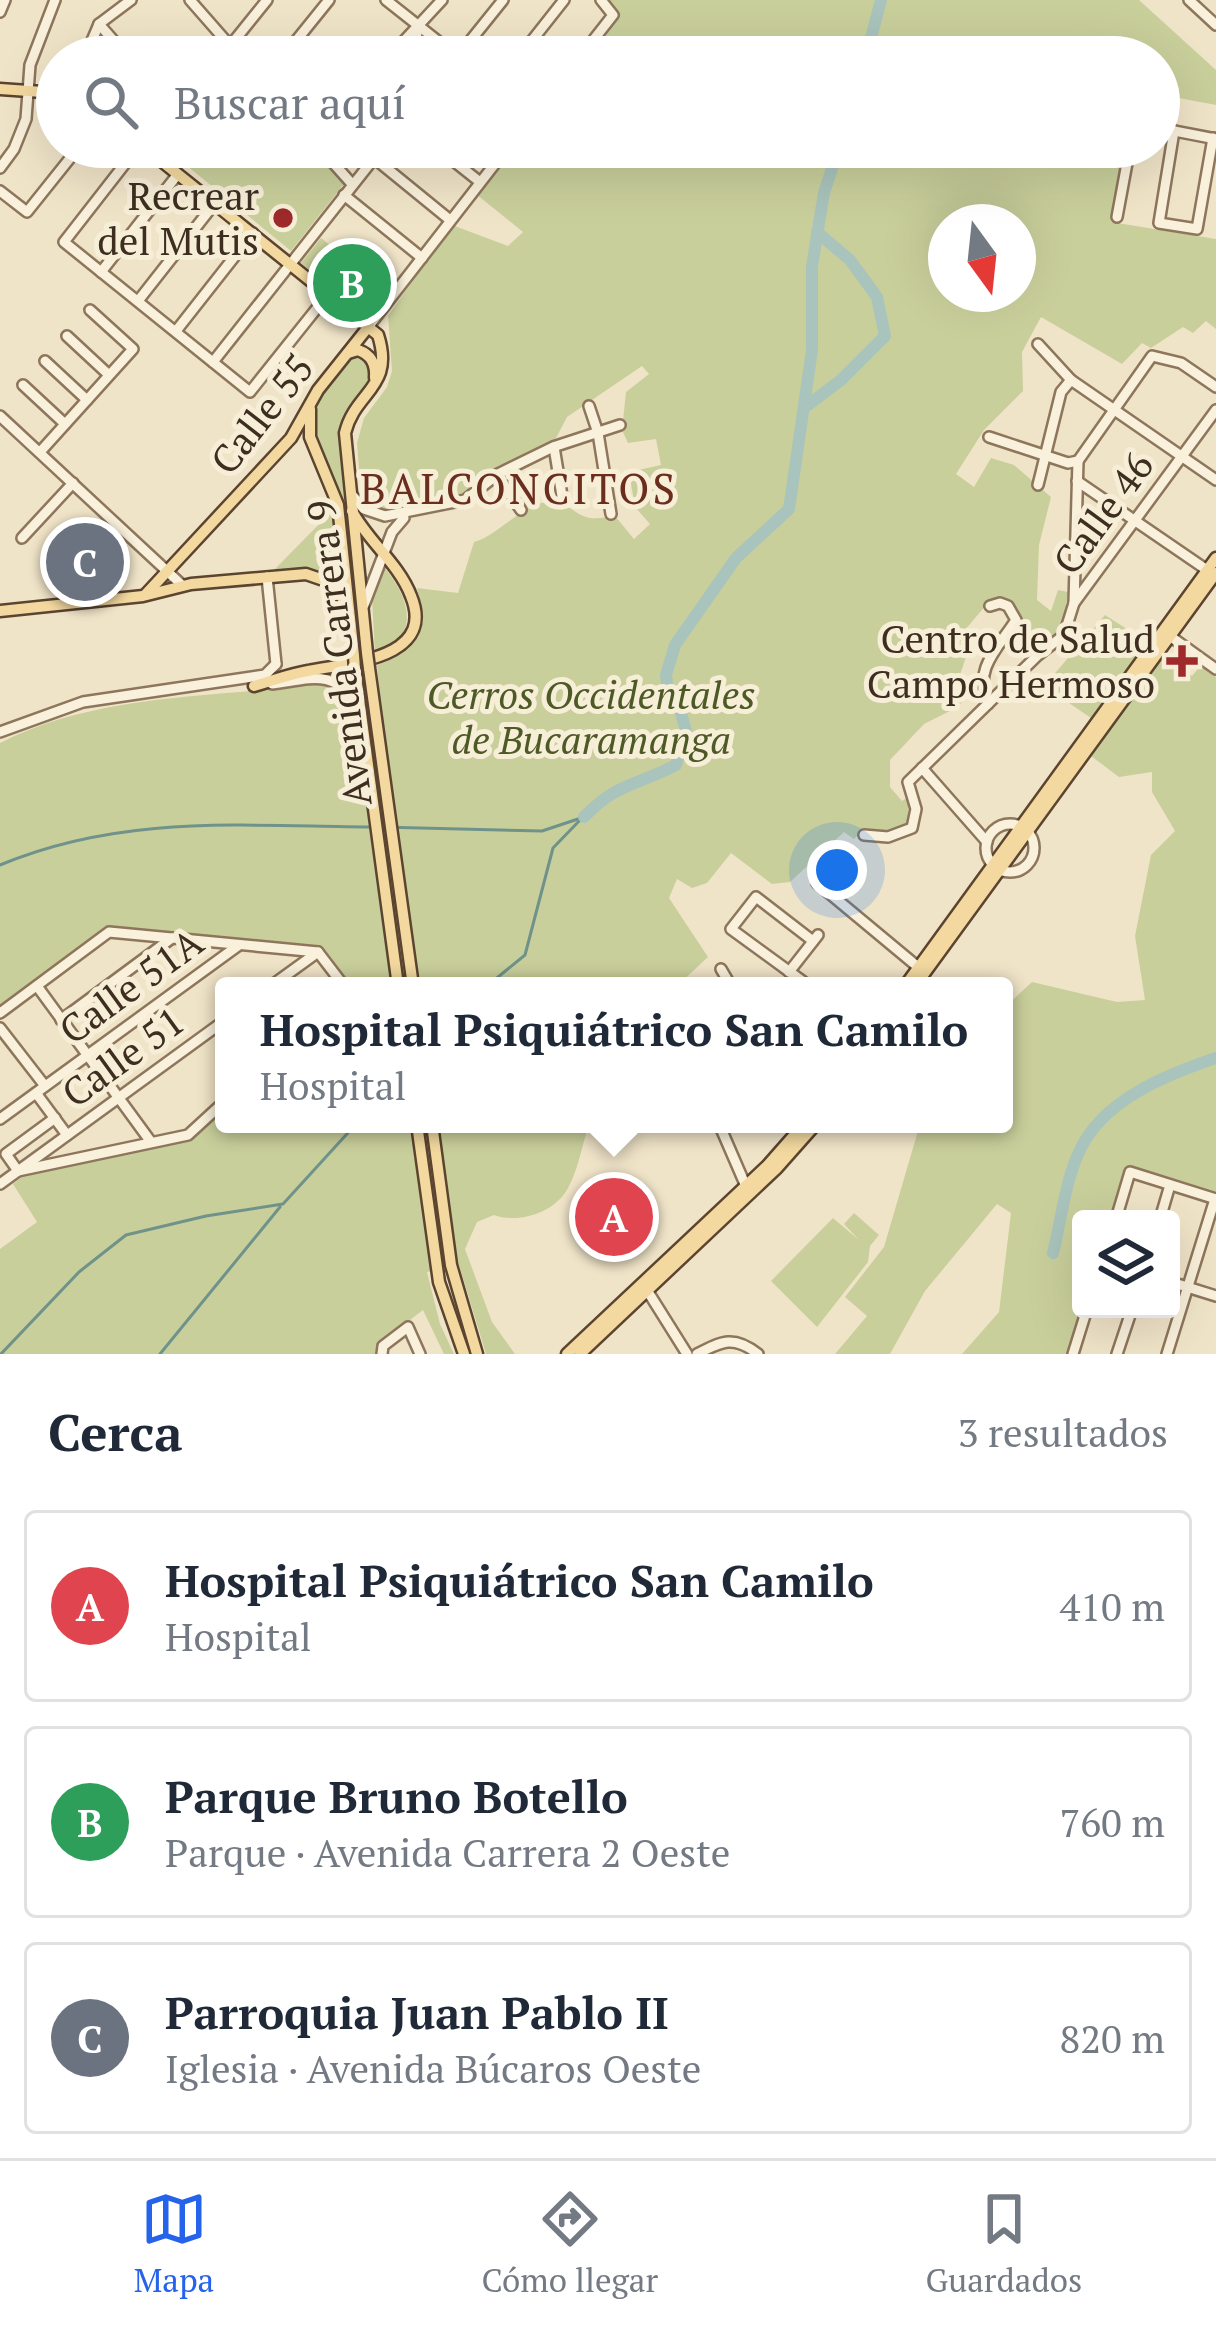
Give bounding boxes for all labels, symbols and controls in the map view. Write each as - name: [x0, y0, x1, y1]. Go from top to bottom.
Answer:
- search box: [36, 36, 1180, 168]
- icon: search: [78, 69, 144, 135]
- text: Buscar aquí: [174, 72, 406, 132]
- place label: Recrear del Mutis: [97, 169, 259, 266]
- north arrow: [928, 204, 1036, 312]
- marker: Recrear del Mutis: [270, 205, 296, 231]
- pin: B: [313, 238, 391, 328]
- street label: Calle 55: [198, 343, 324, 484]
- street label: Calle 46: [1040, 441, 1164, 584]
- district label: BALCONCITOS: [360, 460, 678, 516]
- street label: Avenida Carrera 9: [293, 497, 383, 809]
- pin: C: [46, 517, 124, 607]
- place label: Centro de Salud Campo Hermoso: [867, 612, 1155, 709]
- marker: Centro de Salud Campo Hermoso: [1166, 645, 1198, 677]
- park label: Cerros Occidentales de Bucaramanga: [426, 668, 756, 765]
- your location: [807, 840, 867, 900]
- street label: Calle 51A: [48, 915, 213, 1055]
- popup: [215, 977, 1013, 1133]
- street label: Calle 51: [51, 994, 194, 1118]
- text: Hospital Psiquiátrico San Camilo: [260, 999, 968, 1059]
- text: Hospital: [260, 1059, 406, 1111]
- pin: A: [575, 1172, 653, 1262]
- map controls: [1072, 1210, 1180, 1318]
- button: layers: [1072, 1210, 1180, 1318]
- text: Cerca: [48, 1398, 183, 1466]
- text: 3 resultados: [958, 1406, 1168, 1458]
- text: Hospital Psiquiátrico San Camilo: [165, 1550, 874, 1610]
- text: A: [76, 1580, 104, 1632]
- text: 410 m: [1060, 1580, 1165, 1632]
- text: Hospital: [165, 1610, 312, 1662]
- text: Parque Bruno Botello: [165, 1766, 628, 1826]
- text: B: [77, 1796, 103, 1848]
- text: 760 m: [1060, 1796, 1165, 1848]
- text: Parque · Avenida Carrera 2 Oeste: [165, 1826, 730, 1878]
- text: Parroquia Juan Pablo II: [165, 1982, 669, 2042]
- text: C: [77, 2012, 103, 2064]
- text: 820 m: [1060, 2012, 1165, 2064]
- text: Iglesia · Avenida Búcaros Oeste: [165, 2042, 701, 2094]
- tab: Mapa: [134, 2186, 214, 2301]
- tab: Cómo llegar: [482, 2186, 658, 2301]
- tab: Guardados: [925, 2186, 1082, 2301]

